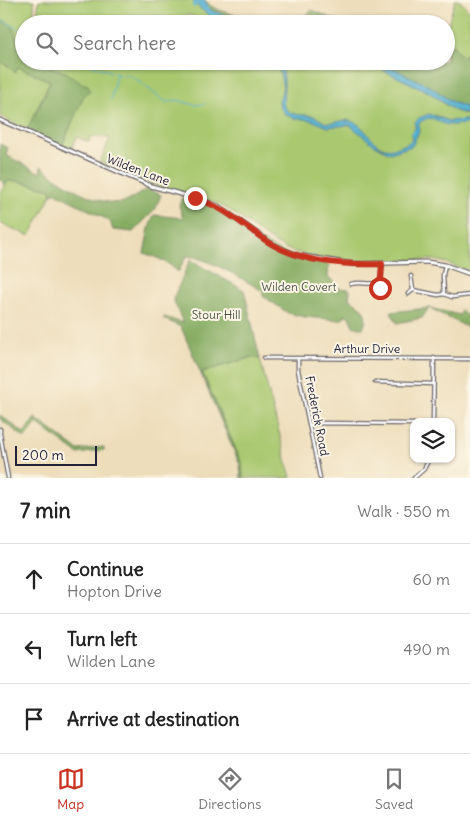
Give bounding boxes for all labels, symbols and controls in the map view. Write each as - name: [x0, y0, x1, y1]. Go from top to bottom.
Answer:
- search box: [15, 15, 455, 70]
- icon: search: [33, 29, 61, 57]
- text: Search here: [73, 31, 176, 55]
- street label: Wilden Lane: [105, 151, 172, 188]
- route end: [184, 187, 207, 210]
- route start: [369, 277, 392, 300]
- park label: Wilden Covert: [261, 279, 337, 294]
- park label: Stour Hill: [192, 307, 240, 322]
- street label: Arthur Drive: [334, 341, 400, 356]
- street label: Frederick Road: [302, 374, 333, 457]
- map controls: [410, 418, 455, 463]
- button: layers: [410, 418, 455, 463]
- scale bar: [15, 443, 98, 466]
- text: 200 m: [22, 446, 64, 464]
- text: 7 min: [20, 497, 71, 524]
- text: Walk · 550 m: [357, 501, 450, 521]
- text: Continue: [67, 557, 144, 581]
- icon: ahead: [20, 565, 48, 593]
- text: 60 m: [412, 569, 450, 589]
- text: Hopton Drive: [67, 581, 162, 601]
- text: Turn left: [67, 627, 137, 651]
- icon: left: [20, 635, 48, 663]
- text: 490 m: [403, 639, 450, 659]
- text: Wilden Lane: [67, 651, 155, 671]
- icon: arrive: [20, 705, 48, 733]
- text: Arrive at destination: [67, 707, 240, 731]
- tab: Map: [57, 765, 85, 813]
- tab: Directions: [198, 765, 261, 813]
- tab: Saved: [375, 765, 413, 813]

